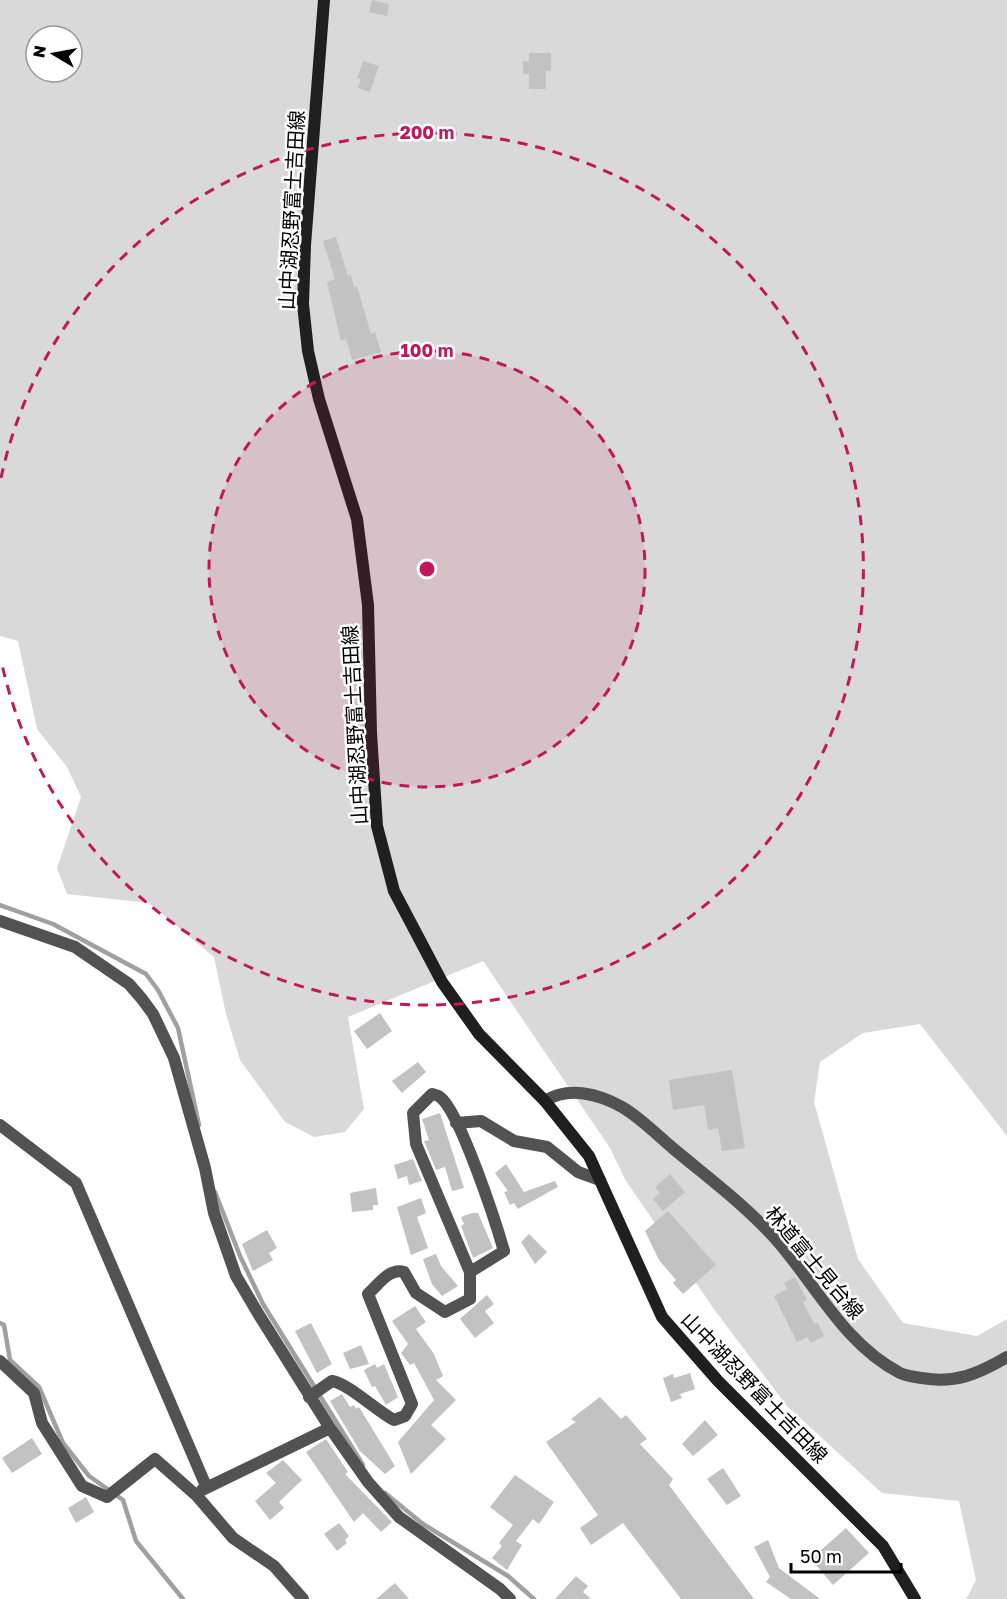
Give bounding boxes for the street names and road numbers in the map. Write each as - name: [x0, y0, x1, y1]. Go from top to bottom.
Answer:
- street label: 山中湖忍野富士吉田線: [274, 110, 308, 310]
- street label: 山中湖忍野富士吉田線: [337, 625, 371, 825]
- street label: 林道富士見台線: [761, 1201, 869, 1323]
- street label: 山中湖忍野富士吉田線: [677, 1307, 833, 1467]

